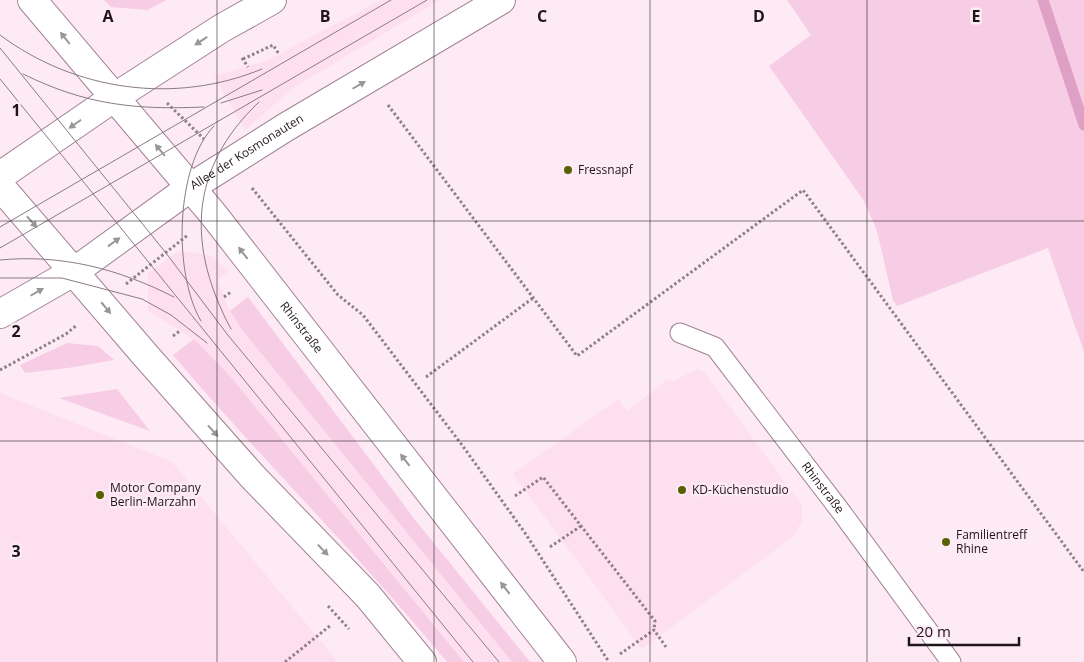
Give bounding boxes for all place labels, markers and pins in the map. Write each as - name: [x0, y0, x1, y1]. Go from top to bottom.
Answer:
- place label: Fressnapf: [578, 161, 634, 178]
- marker: Fressnapf: [562, 164, 574, 176]
- place label: Motor Company Berlin-Marzahn: [110, 479, 202, 510]
- place label: KD-Küchenstudio: [692, 481, 789, 498]
- marker: KD-Küchenstudio: [676, 484, 688, 496]
- marker: Motor Company Berlin-Marzahn: [94, 489, 106, 501]
- place label: Familientreff Rhine: [956, 526, 1028, 557]
- marker: Familientreff Rhine: [940, 536, 952, 548]

